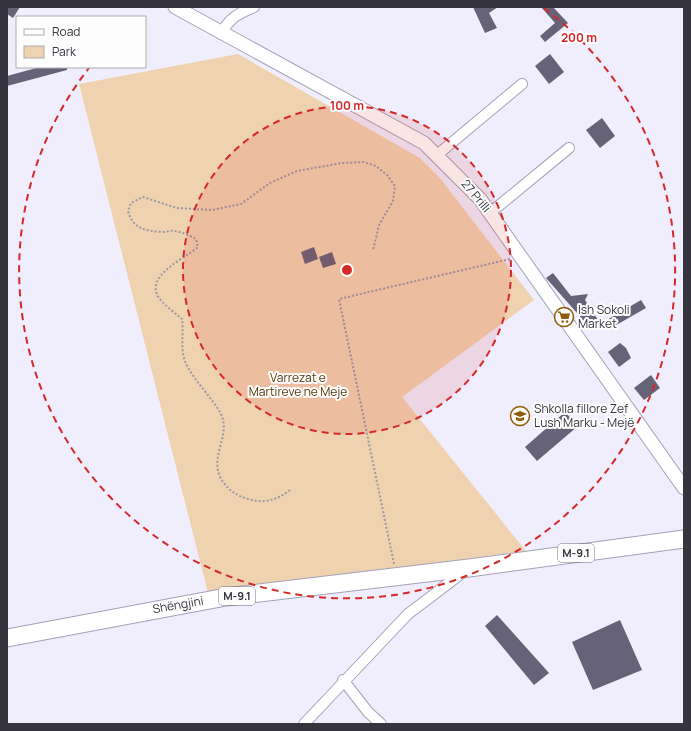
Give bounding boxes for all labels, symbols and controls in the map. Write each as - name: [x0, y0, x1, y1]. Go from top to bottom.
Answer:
- legend: [16, 16, 146, 68]
- text: Road: [52, 23, 80, 40]
- text: 200 m: [561, 29, 597, 46]
- text: Park: [52, 43, 77, 60]
- text: 100 m: [330, 97, 364, 114]
- street label: 27 Prilli: [458, 176, 495, 216]
- centre of rings: [340, 263, 354, 277]
- place label: Ish Sokoli Market: [578, 301, 630, 332]
- supermarket icon: Ish Sokoli Market: [553, 306, 575, 328]
- park label: Varrezat e Martireve ne Meje: [249, 369, 347, 400]
- place label: Shkolla fillore Zef Lush Marku - Mejë: [534, 400, 634, 431]
- school or university icon: Shkolla fillore Zef Lush Marku - Mejë: [509, 405, 531, 427]
- road number: M-9.1: [558, 544, 594, 562]
- road number: M-9.1: [219, 587, 255, 605]
- street label: Shëngjini: [151, 592, 205, 617]

